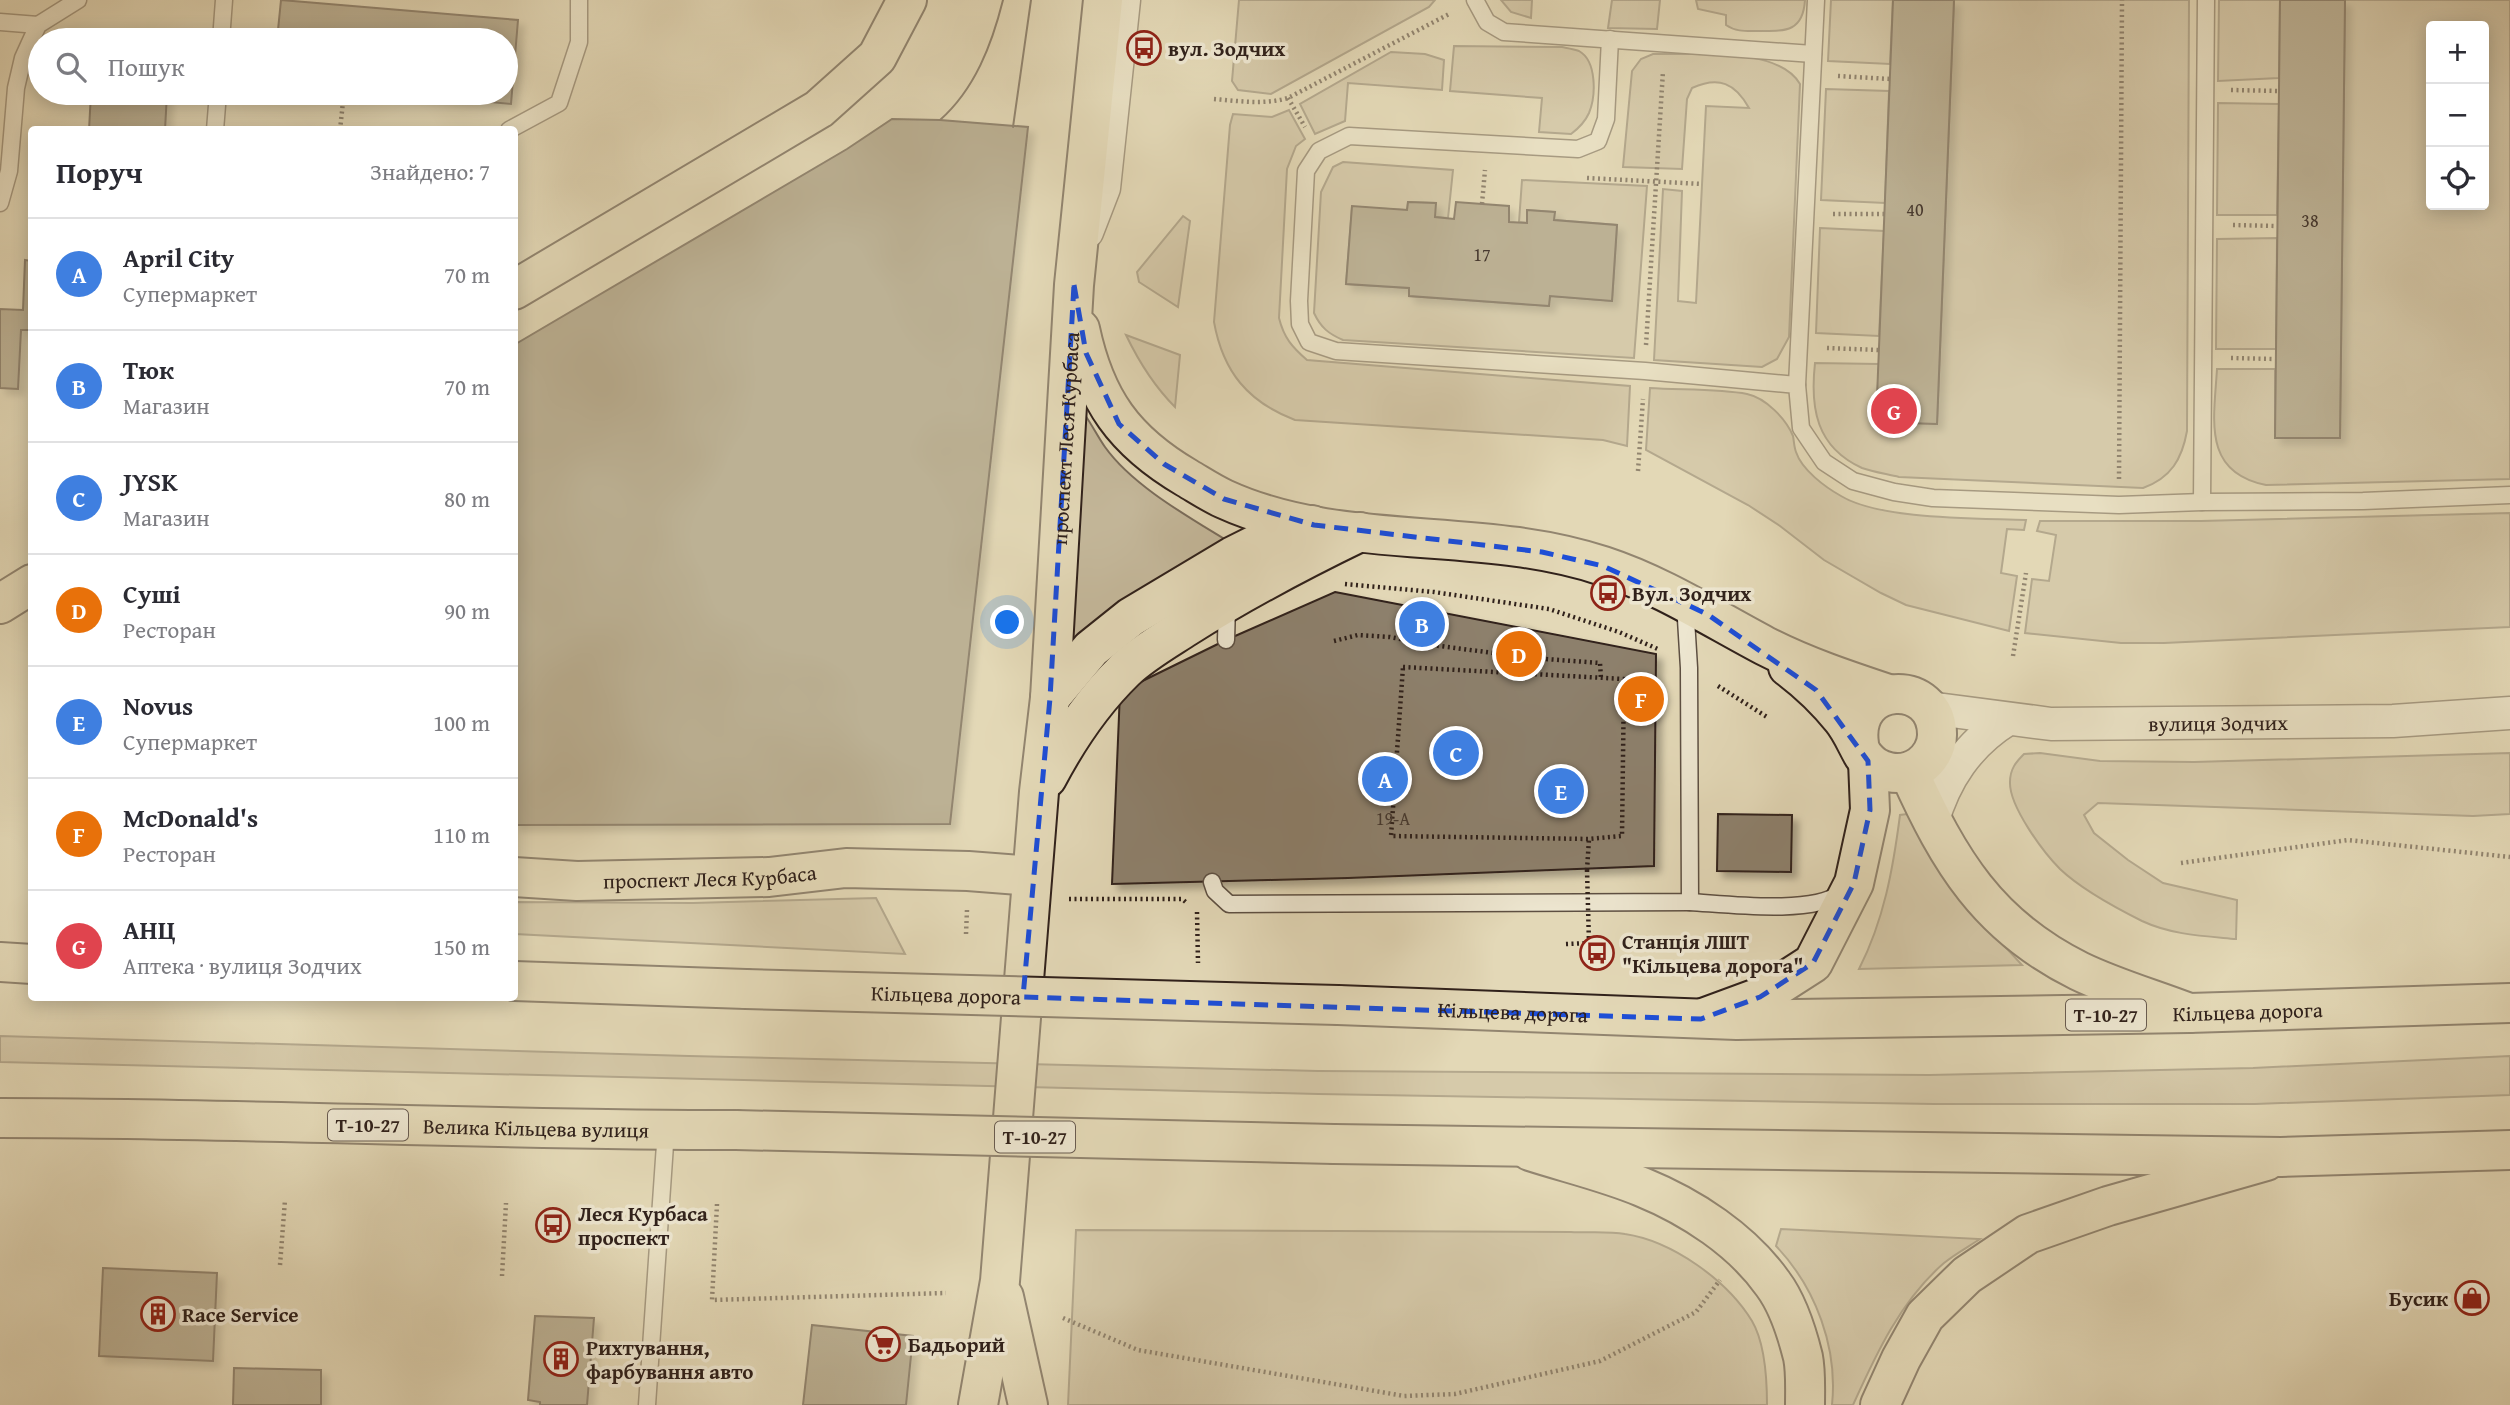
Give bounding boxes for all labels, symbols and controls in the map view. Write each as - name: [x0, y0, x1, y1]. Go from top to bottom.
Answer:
- map controls: [2426, 21, 2489, 210]
- button: +: [2426, 21, 2489, 84]
- search box: [28, 28, 518, 105]
- bus stop icon: вул. Зодчих: [1125, 29, 1163, 67]
- place label: вул. Зодчих: [1168, 33, 1285, 64]
- text: Пошук: [108, 47, 185, 86]
- icon: search: [52, 48, 90, 86]
- button: −: [2426, 84, 2489, 147]
- button: locate: [2426, 147, 2489, 210]
- text: Поруч: [56, 150, 143, 194]
- text: Знайдено: 7: [370, 155, 490, 188]
- house number: 40: [1906, 196, 1924, 223]
- house number: 38: [2301, 207, 2319, 234]
- text: April City: [123, 238, 234, 277]
- house number: 17: [1473, 241, 1491, 268]
- text: A: [72, 258, 86, 291]
- text: 70 m: [444, 258, 490, 291]
- text: Супермаркет: [123, 277, 257, 310]
- street label: проспект Леся Курбаса: [1043, 331, 1087, 546]
- text: Тюк: [123, 350, 174, 389]
- text: B: [72, 370, 86, 403]
- text: 70 m: [444, 370, 490, 403]
- pin: G: [1871, 385, 1917, 437]
- text: Магазин: [123, 389, 210, 422]
- text: JYSK: [123, 462, 178, 501]
- text: C: [72, 482, 86, 515]
- text: 80 m: [444, 482, 490, 515]
- text: Магазин: [123, 501, 210, 534]
- text: Суші: [123, 574, 181, 613]
- bus stop icon: Вул. Зодчих: [1589, 574, 1627, 612]
- place label: Вул. Зодчих: [1632, 578, 1751, 609]
- text: D: [72, 594, 86, 627]
- text: 90 m: [444, 594, 490, 627]
- pin: B: [1399, 598, 1445, 650]
- your location: [990, 605, 1024, 639]
- text: Ресторан: [123, 613, 216, 646]
- pin: D: [1496, 628, 1542, 680]
- pin: F: [1618, 673, 1664, 725]
- text: Novus: [123, 686, 193, 725]
- text: E: [73, 706, 85, 739]
- text: 100 m: [433, 706, 490, 739]
- street label: вулиця Зодчих: [2148, 706, 2288, 739]
- text: Супермаркет: [123, 725, 257, 758]
- pin: C: [1433, 727, 1479, 779]
- pin: A: [1362, 753, 1408, 805]
- pin: E: [1538, 765, 1584, 817]
- text: McDonald's: [123, 798, 258, 837]
- house number: 19-А: [1376, 805, 1410, 832]
- text: F: [73, 818, 85, 851]
- text: 110 m: [433, 818, 490, 851]
- text: Ресторан: [123, 837, 216, 870]
- street label: проспект Леся Курбаса: [603, 856, 818, 896]
- text: АНЦ: [123, 910, 176, 949]
- place label: Станція ЛШТ "Кільцева дорога": [1622, 926, 1803, 981]
- text: G: [72, 930, 86, 963]
- text: 150 m: [433, 930, 490, 963]
- bus stop icon: Станція ЛШТ "Кільцева дорога": [1578, 934, 1616, 972]
- text: Аптека · вулиця Зодчих: [123, 949, 362, 982]
- street label: Кільцева дорога: [870, 977, 1021, 1012]
- street label: Кільцева дорога: [1437, 993, 1588, 1030]
- street label: Кільцева дорога: [2172, 993, 2323, 1029]
- road number: Т-10-27: [2066, 1000, 2146, 1030]
- road number: Т-10-27: [328, 1110, 408, 1140]
- street label: Велика Кільцева вулиця: [423, 1110, 649, 1145]
- road number: Т-10-27: [995, 1121, 1075, 1152]
- place label: Леся Курбаса проспект: [578, 1198, 708, 1253]
- bus stop icon: Леся Курбаса проспект: [534, 1206, 572, 1244]
- shop icon: Бусик: [2453, 1279, 2491, 1317]
- place label: Бусик: [2389, 1283, 2449, 1314]
- building icon: Race Service: [139, 1295, 177, 1333]
- place label: Race Service: [182, 1299, 299, 1330]
- supermarket icon: Бадьорий: [864, 1325, 902, 1363]
- place label: Бадьорий: [908, 1329, 1005, 1360]
- place label: Рихтування, фарбування авто: [586, 1332, 754, 1387]
- building icon: Рихтування, фарбування авто: [542, 1340, 580, 1378]

